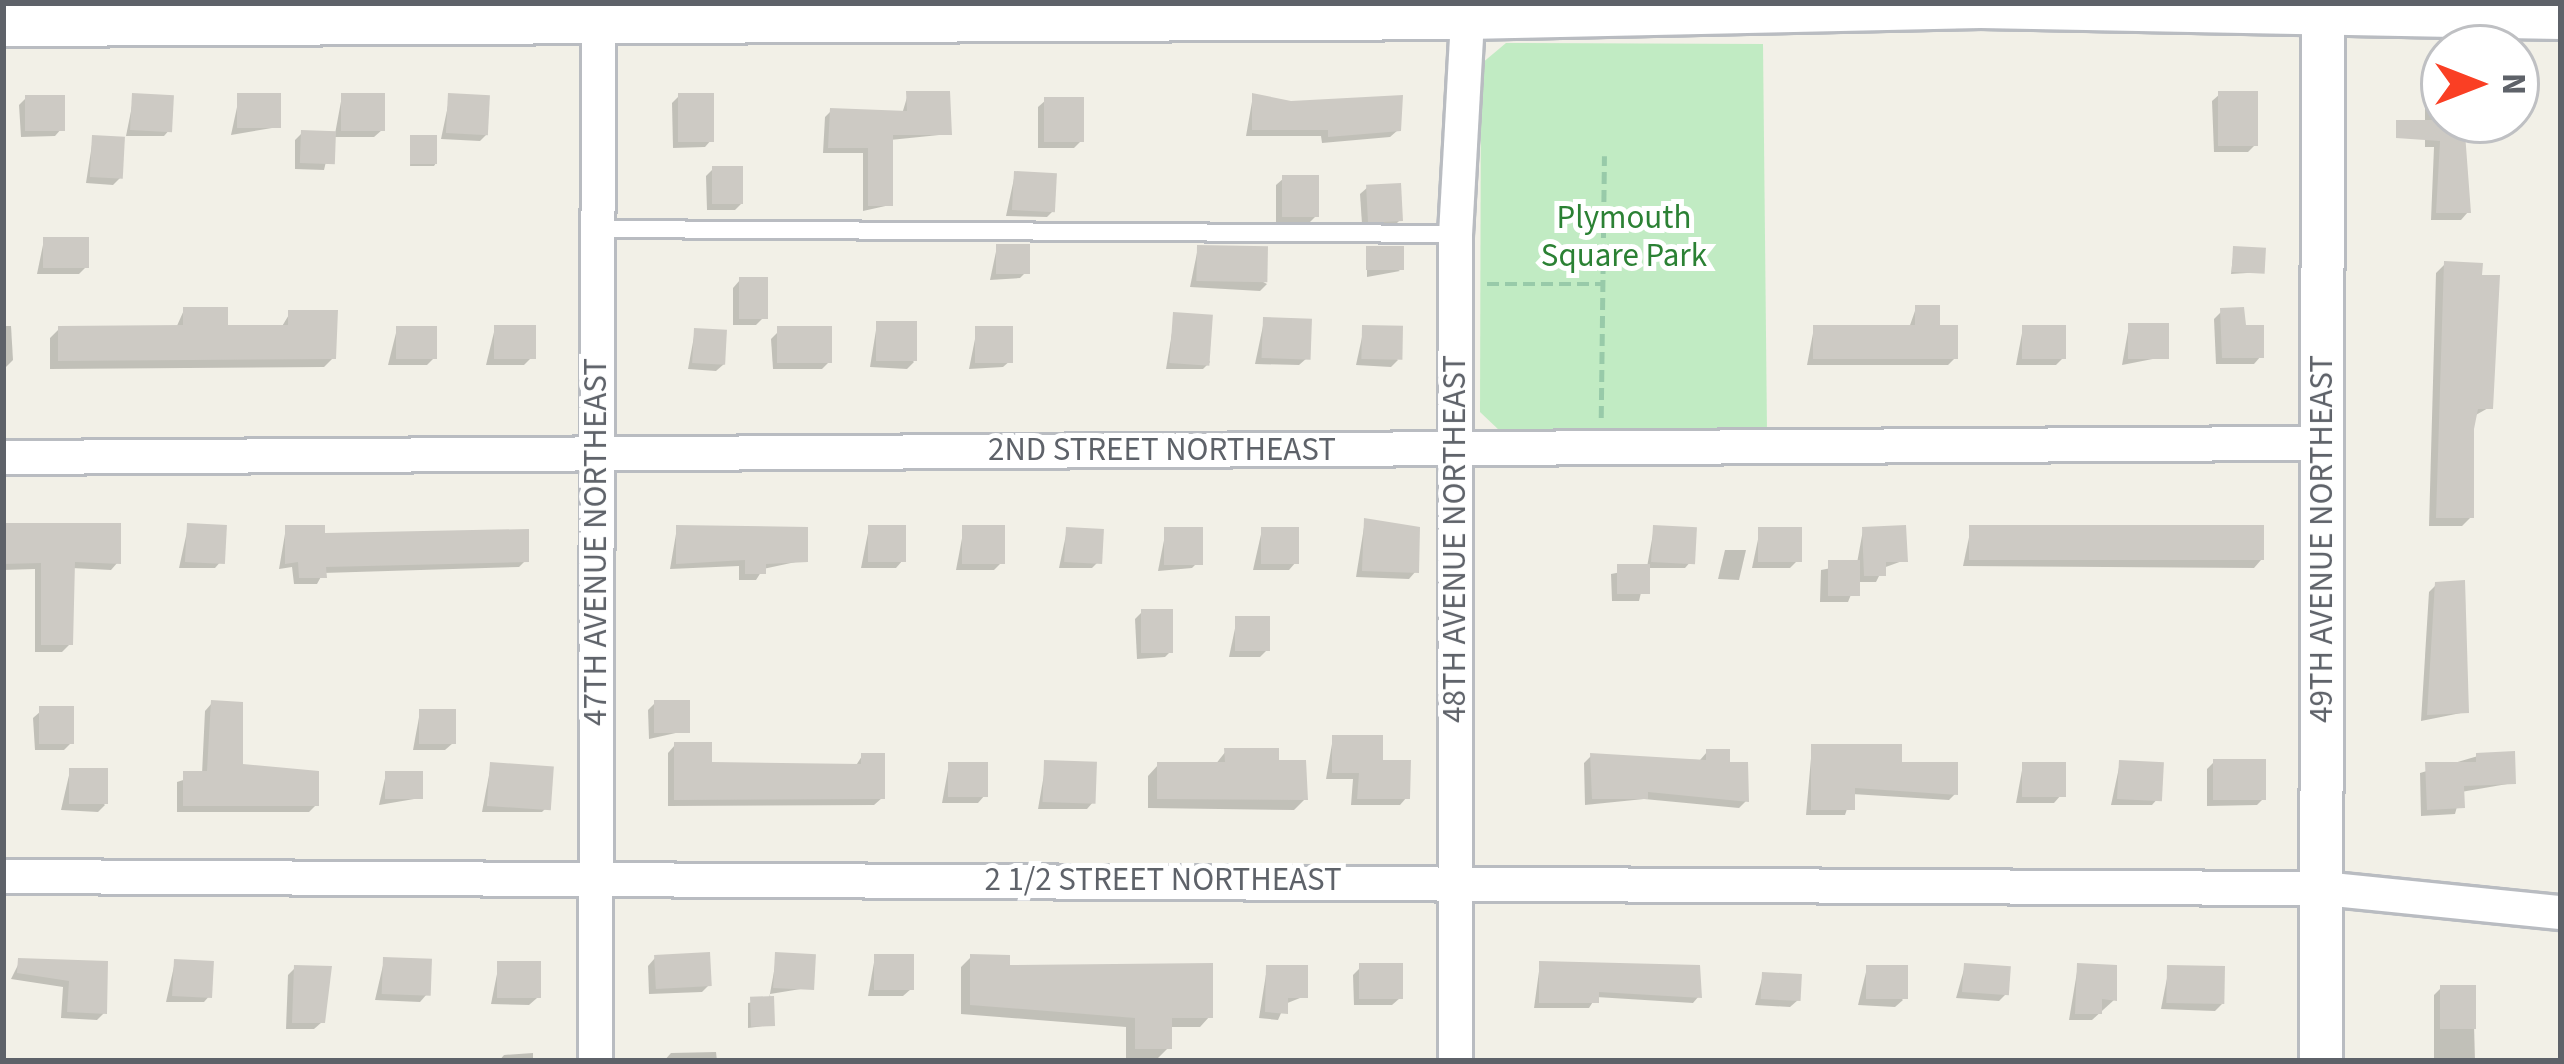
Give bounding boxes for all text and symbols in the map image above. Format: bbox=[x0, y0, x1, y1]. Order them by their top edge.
north arrow bbox=[2420, 24, 2540, 144]
text: N bbox=[2490, 73, 2537, 95]
park label: Plymouth Square Park bbox=[1541, 198, 1707, 276]
street label: 48TH AVENUE NORTHEAST bbox=[1435, 355, 1475, 723]
street label: 49TH AVENUE NORTHEAST bbox=[2302, 355, 2342, 723]
street label: 47TH AVENUE NORTHEAST bbox=[576, 358, 616, 726]
street label: 2ND STREET NORTHEAST bbox=[988, 430, 1336, 470]
street label: 2 1/2 STREET NORTHEAST bbox=[984, 860, 1342, 900]

